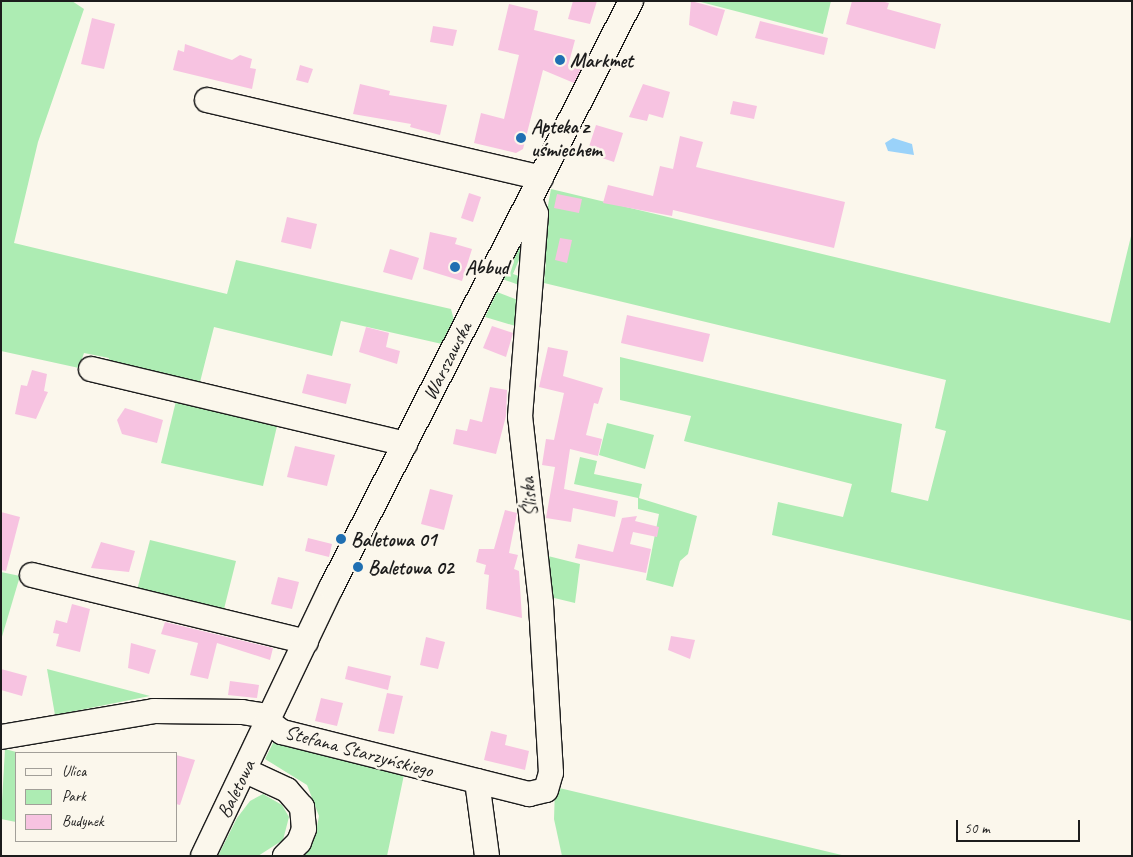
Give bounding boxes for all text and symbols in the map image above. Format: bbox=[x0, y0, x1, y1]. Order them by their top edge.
place label: Markmet bbox=[570, 48, 633, 72]
marker: Markmet bbox=[554, 54, 566, 66]
place label: Apteka z uśmiechem bbox=[531, 114, 602, 161]
marker: Apteka z uśmiechem bbox=[515, 132, 527, 144]
place label: Abbud bbox=[465, 255, 508, 279]
marker: Abbud bbox=[449, 261, 461, 273]
street label: Warszawska bbox=[417, 318, 477, 404]
street label: Śliska bbox=[515, 476, 543, 518]
place label: Baletowa 01 bbox=[351, 527, 437, 551]
marker: Baletowa 01 bbox=[335, 533, 347, 545]
place label: Baletowa 02 bbox=[368, 555, 454, 579]
marker: Baletowa 02 bbox=[352, 561, 364, 573]
street label: Stefana Starzyńskiego bbox=[282, 720, 436, 782]
legend bbox=[15, 752, 178, 842]
street label: Baletowa bbox=[212, 756, 260, 822]
text: Ulica bbox=[62, 762, 86, 781]
text: Park bbox=[62, 787, 86, 806]
scale bar bbox=[958, 810, 1082, 842]
text: Budynek bbox=[62, 812, 103, 831]
text: 50 m bbox=[964, 819, 990, 838]

